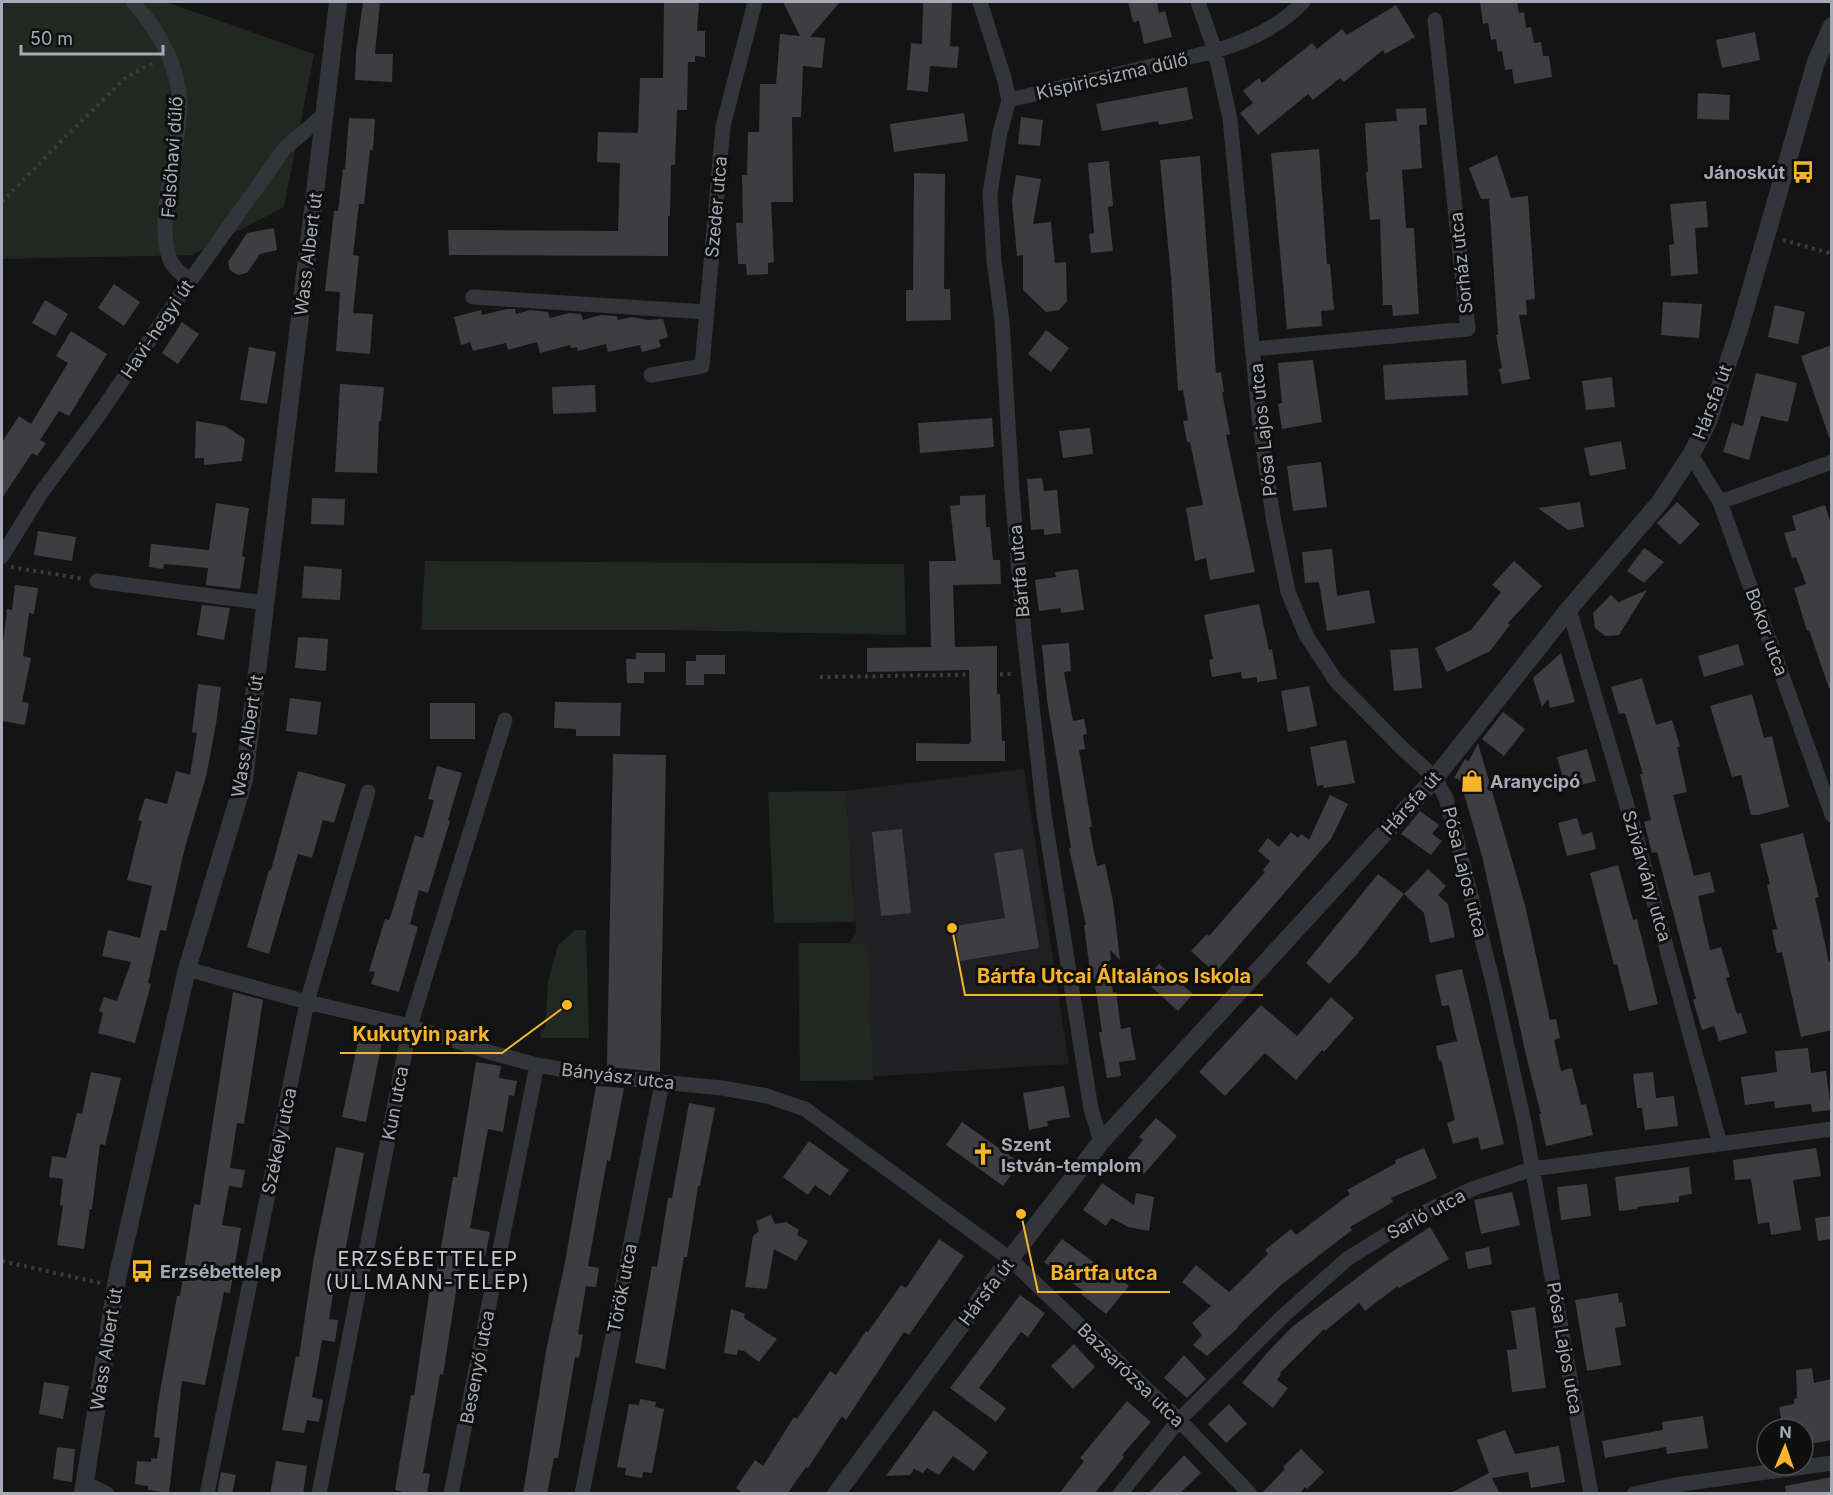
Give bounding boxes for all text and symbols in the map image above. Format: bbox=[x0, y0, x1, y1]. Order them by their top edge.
scale bar bbox=[21, 18, 164, 56]
text: 50 m bbox=[30, 28, 73, 49]
street label: Kispiricsizma dűlő bbox=[1034, 48, 1190, 104]
street label: Felsőhavi dűlő bbox=[157, 95, 187, 219]
street label: Szeder utca bbox=[701, 155, 731, 259]
bus stop icon: Jánoskút bbox=[1790, 159, 1816, 185]
place label: Jánoskút bbox=[1703, 162, 1785, 183]
street label: Wass Albert út bbox=[290, 191, 326, 317]
street label: Sorház utca bbox=[1445, 211, 1477, 315]
street label: Havi-hegyi út bbox=[116, 276, 198, 382]
street label: Pósa Lajos utca bbox=[1246, 362, 1280, 498]
street label: Hársfa út bbox=[1688, 362, 1736, 442]
street label: Bártfa utca bbox=[1004, 524, 1034, 618]
street label: Bokor utca bbox=[1741, 585, 1793, 679]
street label: Wass Albert út bbox=[227, 673, 267, 799]
street label: Hársfa út bbox=[1377, 767, 1445, 839]
shop icon: Aranycipó bbox=[1459, 768, 1485, 794]
place label: Aranycipó bbox=[1490, 771, 1580, 792]
street label: Pósa Lajos utca bbox=[1439, 805, 1491, 939]
street label: Szivárvány utca bbox=[1618, 808, 1676, 944]
callout: Bártfa Utcai Általános Iskola bbox=[965, 957, 1263, 995]
text: Bártfa Utcai Általános Iskola bbox=[977, 963, 1251, 988]
callout: Kukutyin park bbox=[340, 1015, 502, 1053]
text: Kukutyin park bbox=[352, 1022, 490, 1046]
street label: Bányász utca bbox=[560, 1059, 676, 1093]
street label: Kun utca bbox=[378, 1064, 412, 1142]
street label: Székely utca bbox=[257, 1086, 301, 1196]
place label: Szent István-templom bbox=[1001, 1134, 1141, 1176]
church icon: Szent István-templom bbox=[970, 1141, 996, 1167]
street label: Sarló utca bbox=[1383, 1185, 1469, 1243]
street label: Török utca bbox=[603, 1242, 641, 1334]
district label: ERZSÉBETTELEP (ULLMANN-TELEP) bbox=[325, 1246, 531, 1294]
callout: Bártfa utca bbox=[1038, 1254, 1170, 1292]
street label: Hársfa út bbox=[954, 1255, 1018, 1329]
bus stop icon: Erzsébettelep bbox=[129, 1258, 155, 1284]
place label: Erzsébettelep bbox=[160, 1261, 282, 1282]
text: Bártfa utca bbox=[1050, 1261, 1158, 1285]
street label: Pósa Lajos utca bbox=[1543, 1280, 1587, 1416]
street label: Wass Albert út bbox=[86, 1286, 126, 1412]
street label: Besenyő utca bbox=[456, 1308, 498, 1426]
street label: Bazsarózsa utca bbox=[1073, 1319, 1189, 1431]
north arrow bbox=[1755, 1417, 1815, 1477]
text: N bbox=[1779, 1422, 1792, 1442]

